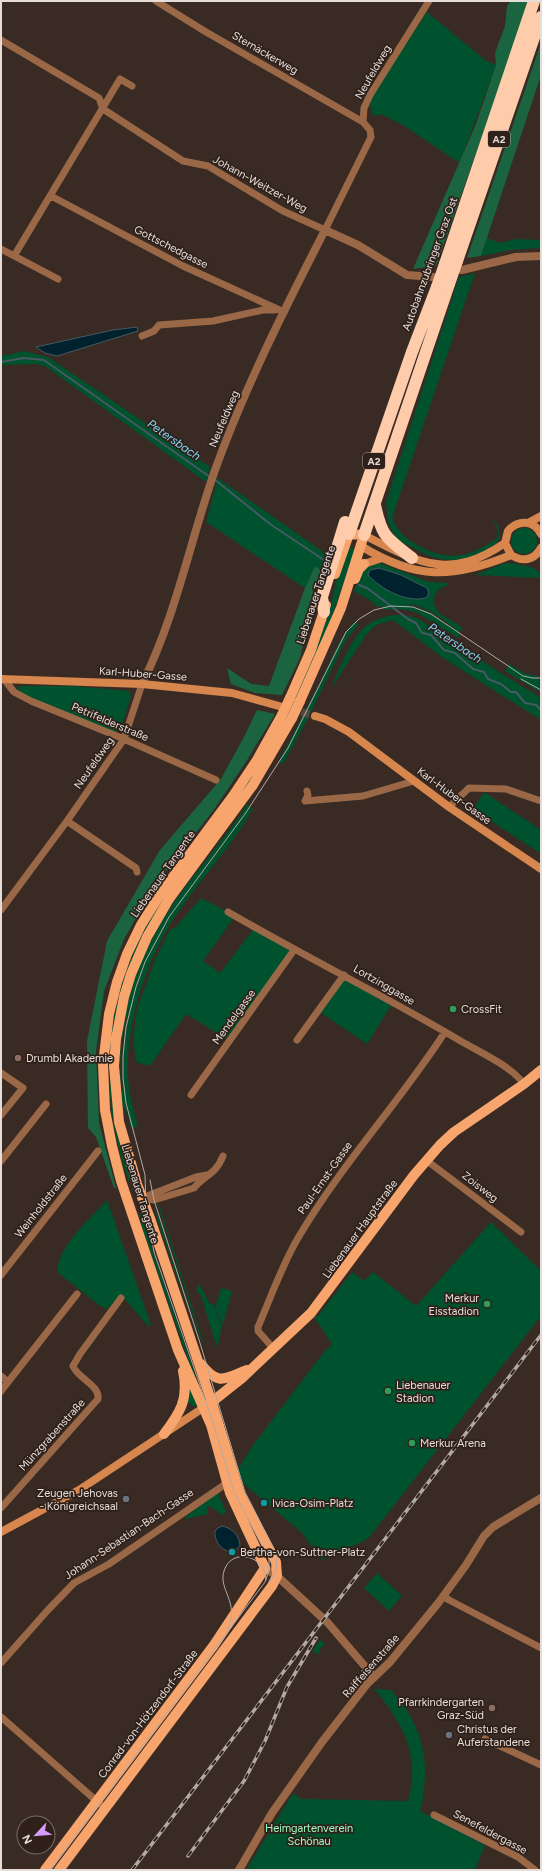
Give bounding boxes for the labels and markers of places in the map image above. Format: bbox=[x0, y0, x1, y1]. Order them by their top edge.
place label: CrossFit bbox=[461, 1003, 502, 1016]
marker: CrossFit bbox=[448, 1004, 458, 1014]
place label: Drumbl Akademie bbox=[26, 1052, 113, 1065]
marker: Drumbl Akademie bbox=[13, 1053, 23, 1063]
place label: Merkur Eisstadion bbox=[428, 1292, 479, 1318]
marker: Merkur Eisstadion bbox=[482, 1299, 492, 1309]
place label: Liebenauer Stadion bbox=[396, 1379, 451, 1405]
marker: Liebenauer Stadion bbox=[383, 1386, 393, 1396]
place label: Merkur Arena bbox=[420, 1437, 486, 1450]
marker: Merkur Arena bbox=[407, 1438, 417, 1448]
place label: Zeugen Jehovas - Königreichsaal bbox=[37, 1487, 118, 1513]
marker: Zeugen Jehovas - Königreichsaal bbox=[121, 1494, 131, 1504]
place label: Ivica-Osim-Platz bbox=[272, 1497, 354, 1510]
marker: Ivica-Osim-Platz bbox=[259, 1498, 269, 1508]
place label: Bertha-von-Suttner-Platz bbox=[240, 1546, 365, 1559]
marker: Bertha-von-Suttner-Platz bbox=[227, 1547, 237, 1557]
place label: Pfarrkindergarten Graz-Süd bbox=[398, 1696, 484, 1722]
marker: Pfarrkindergarten Graz-Süd bbox=[487, 1703, 497, 1713]
place label: Christus der Auferstandene bbox=[457, 1723, 530, 1749]
marker: Christus der Auferstandene bbox=[444, 1730, 454, 1740]

